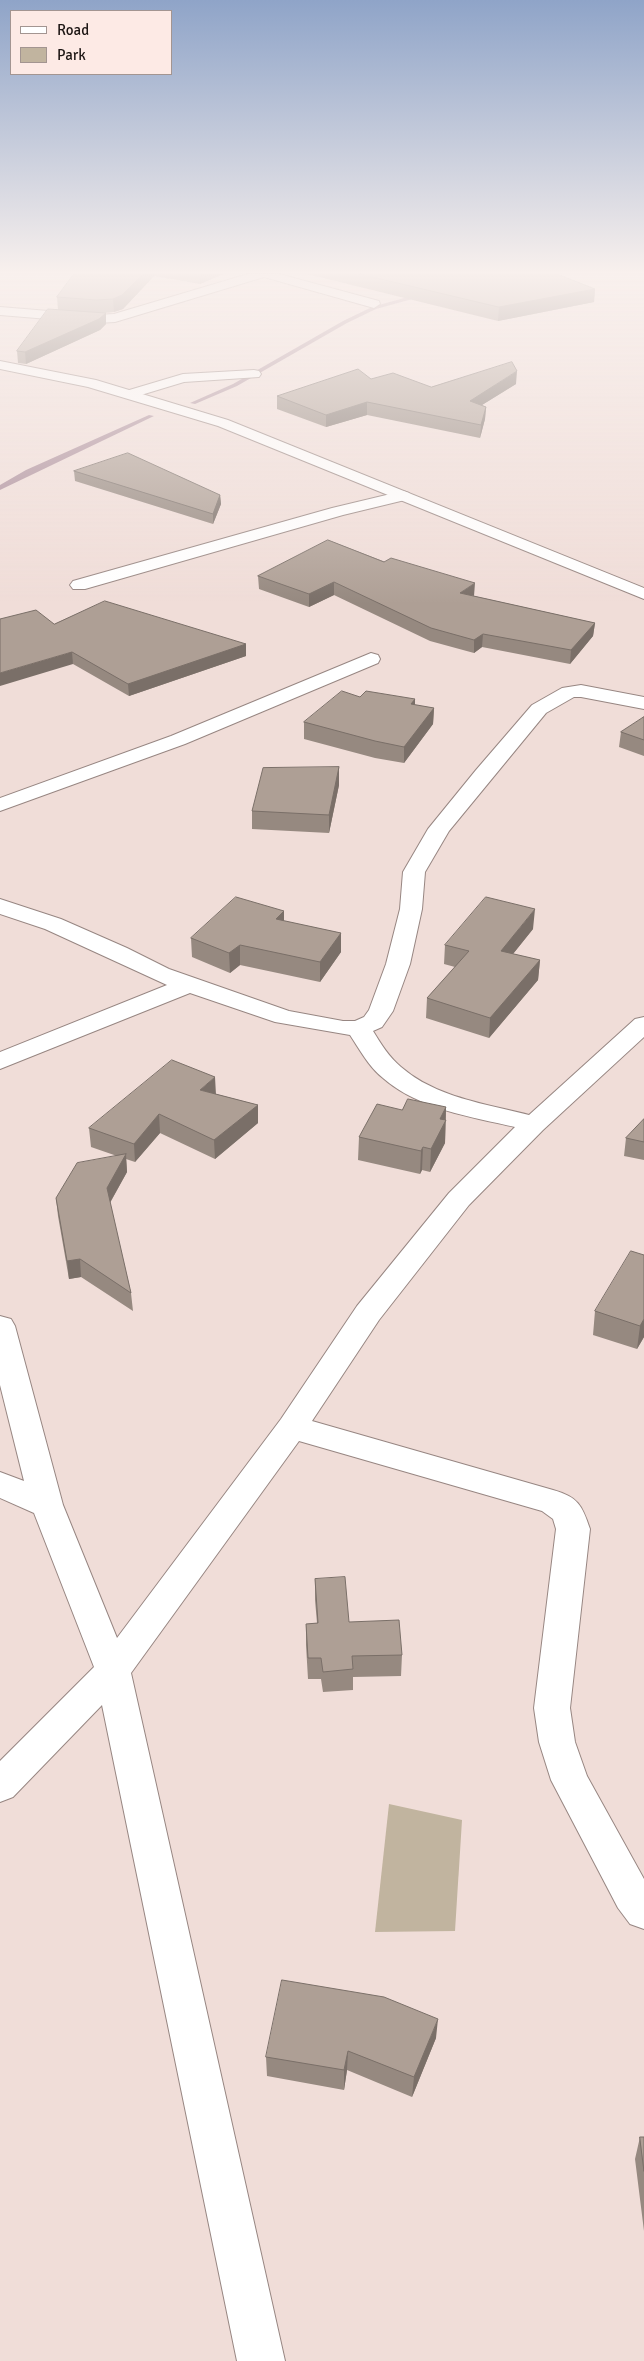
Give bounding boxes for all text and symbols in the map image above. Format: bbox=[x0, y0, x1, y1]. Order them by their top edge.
legend bbox=[10, 10, 172, 75]
text: Road bbox=[57, 21, 89, 39]
text: Park bbox=[57, 46, 86, 64]

